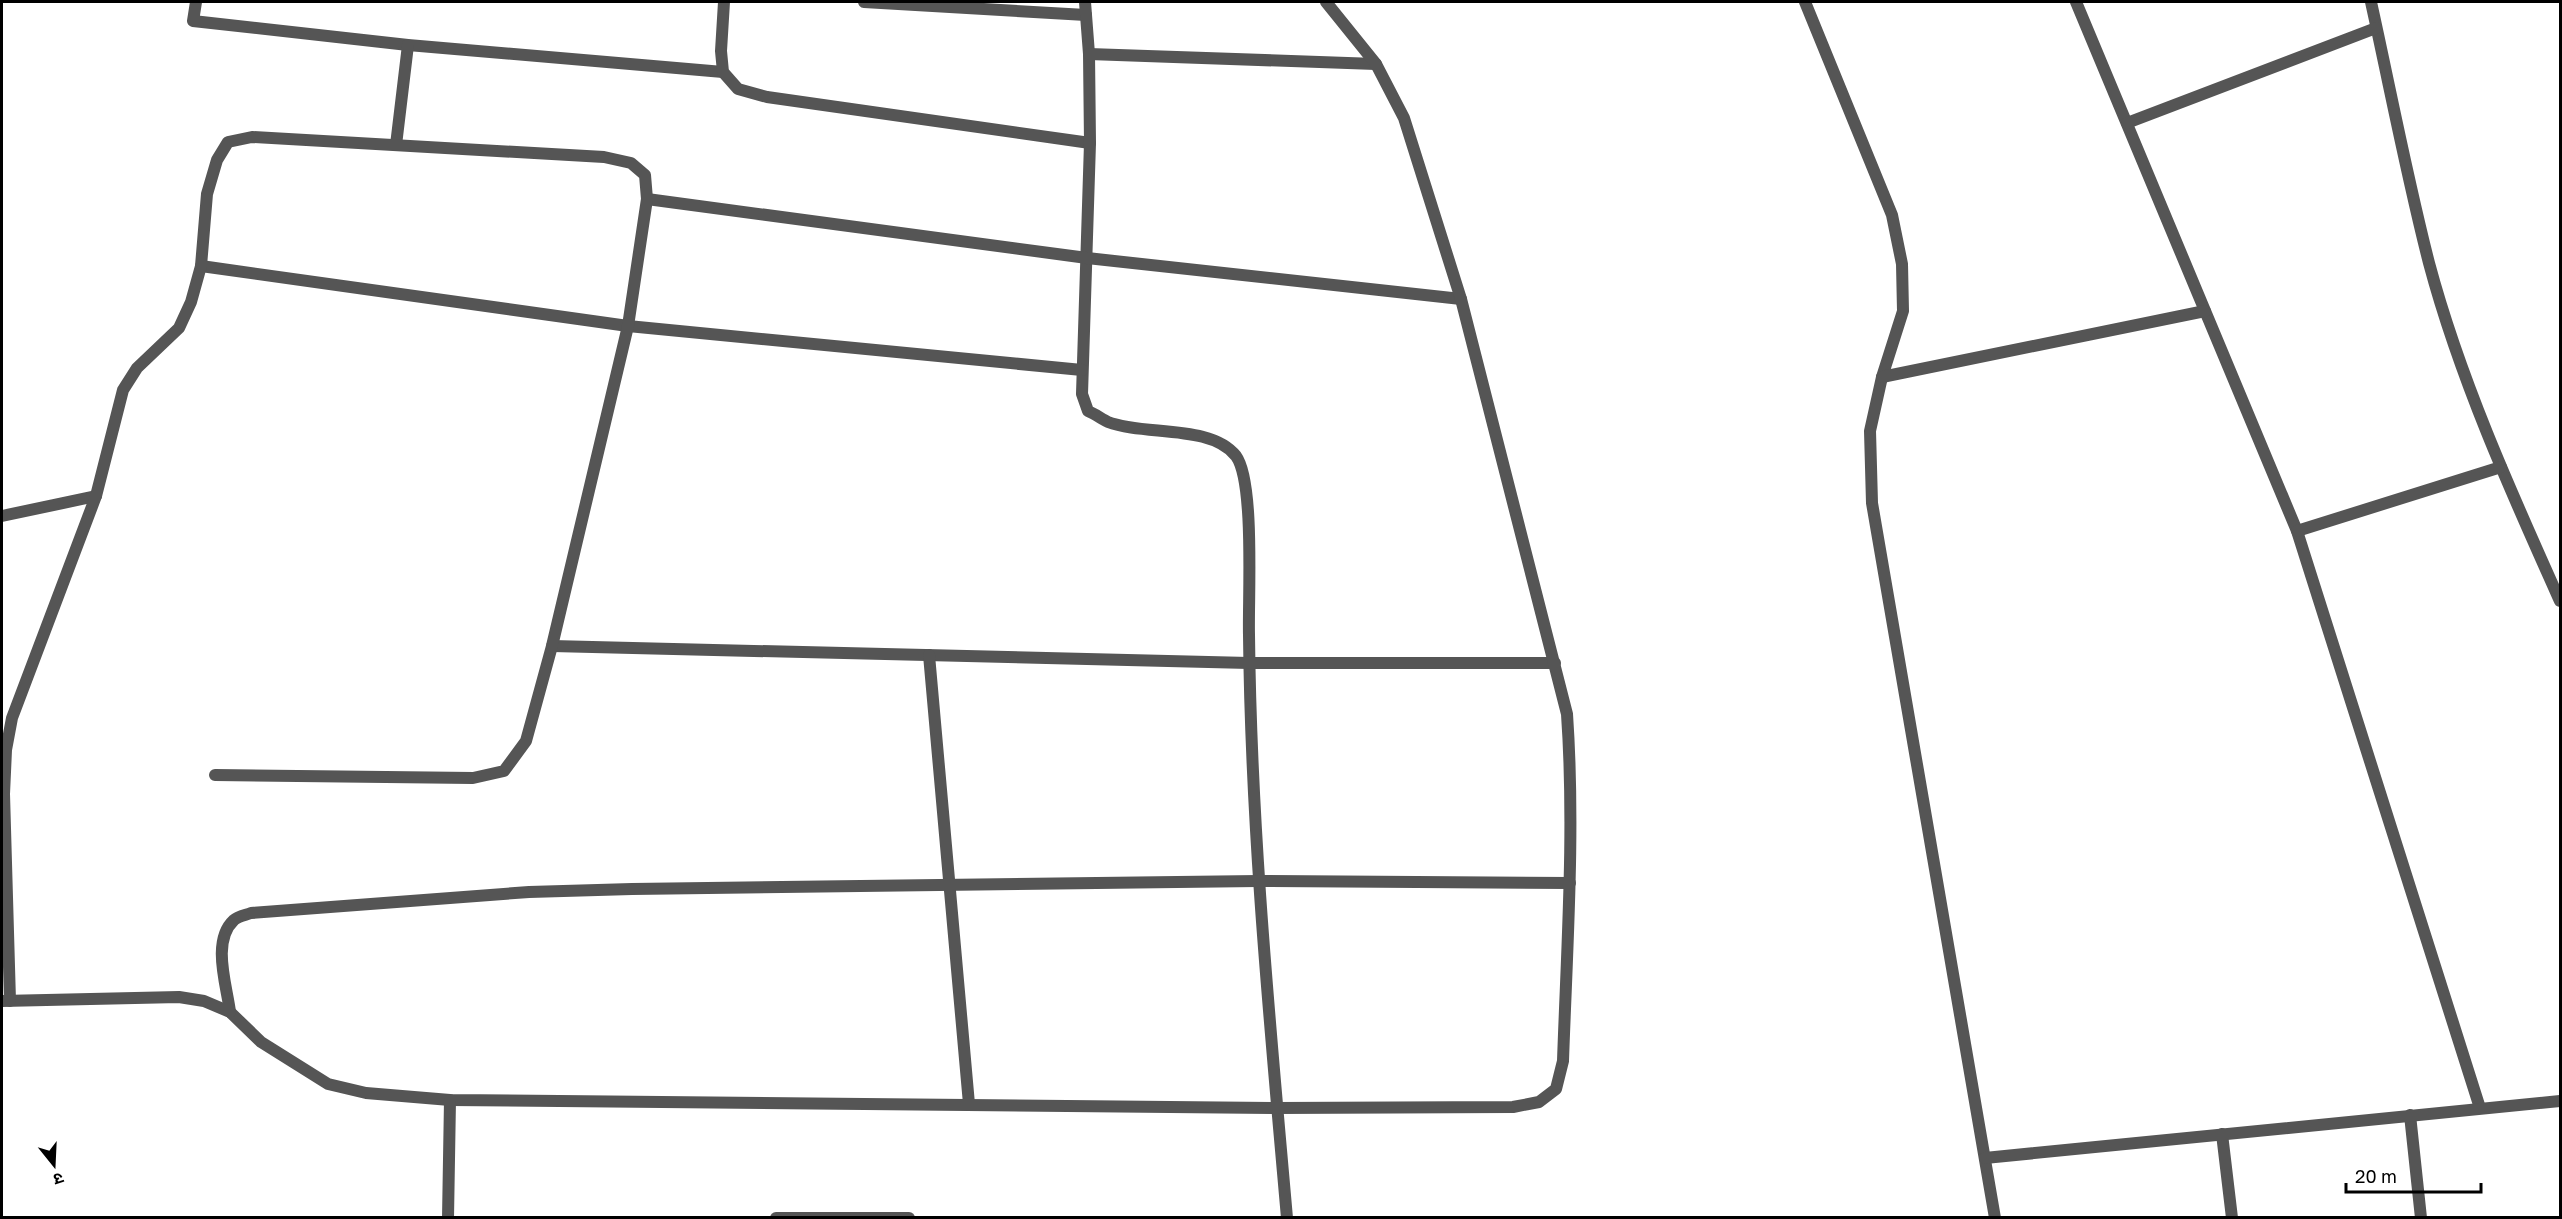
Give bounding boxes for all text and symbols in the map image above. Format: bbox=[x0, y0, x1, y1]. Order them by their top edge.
north arrow bbox=[24, 1135, 84, 1195]
scale bar bbox=[2346, 1156, 2481, 1194]
text: 20 m bbox=[2355, 1165, 2397, 1187]
text: उ bbox=[50, 1168, 66, 1190]

